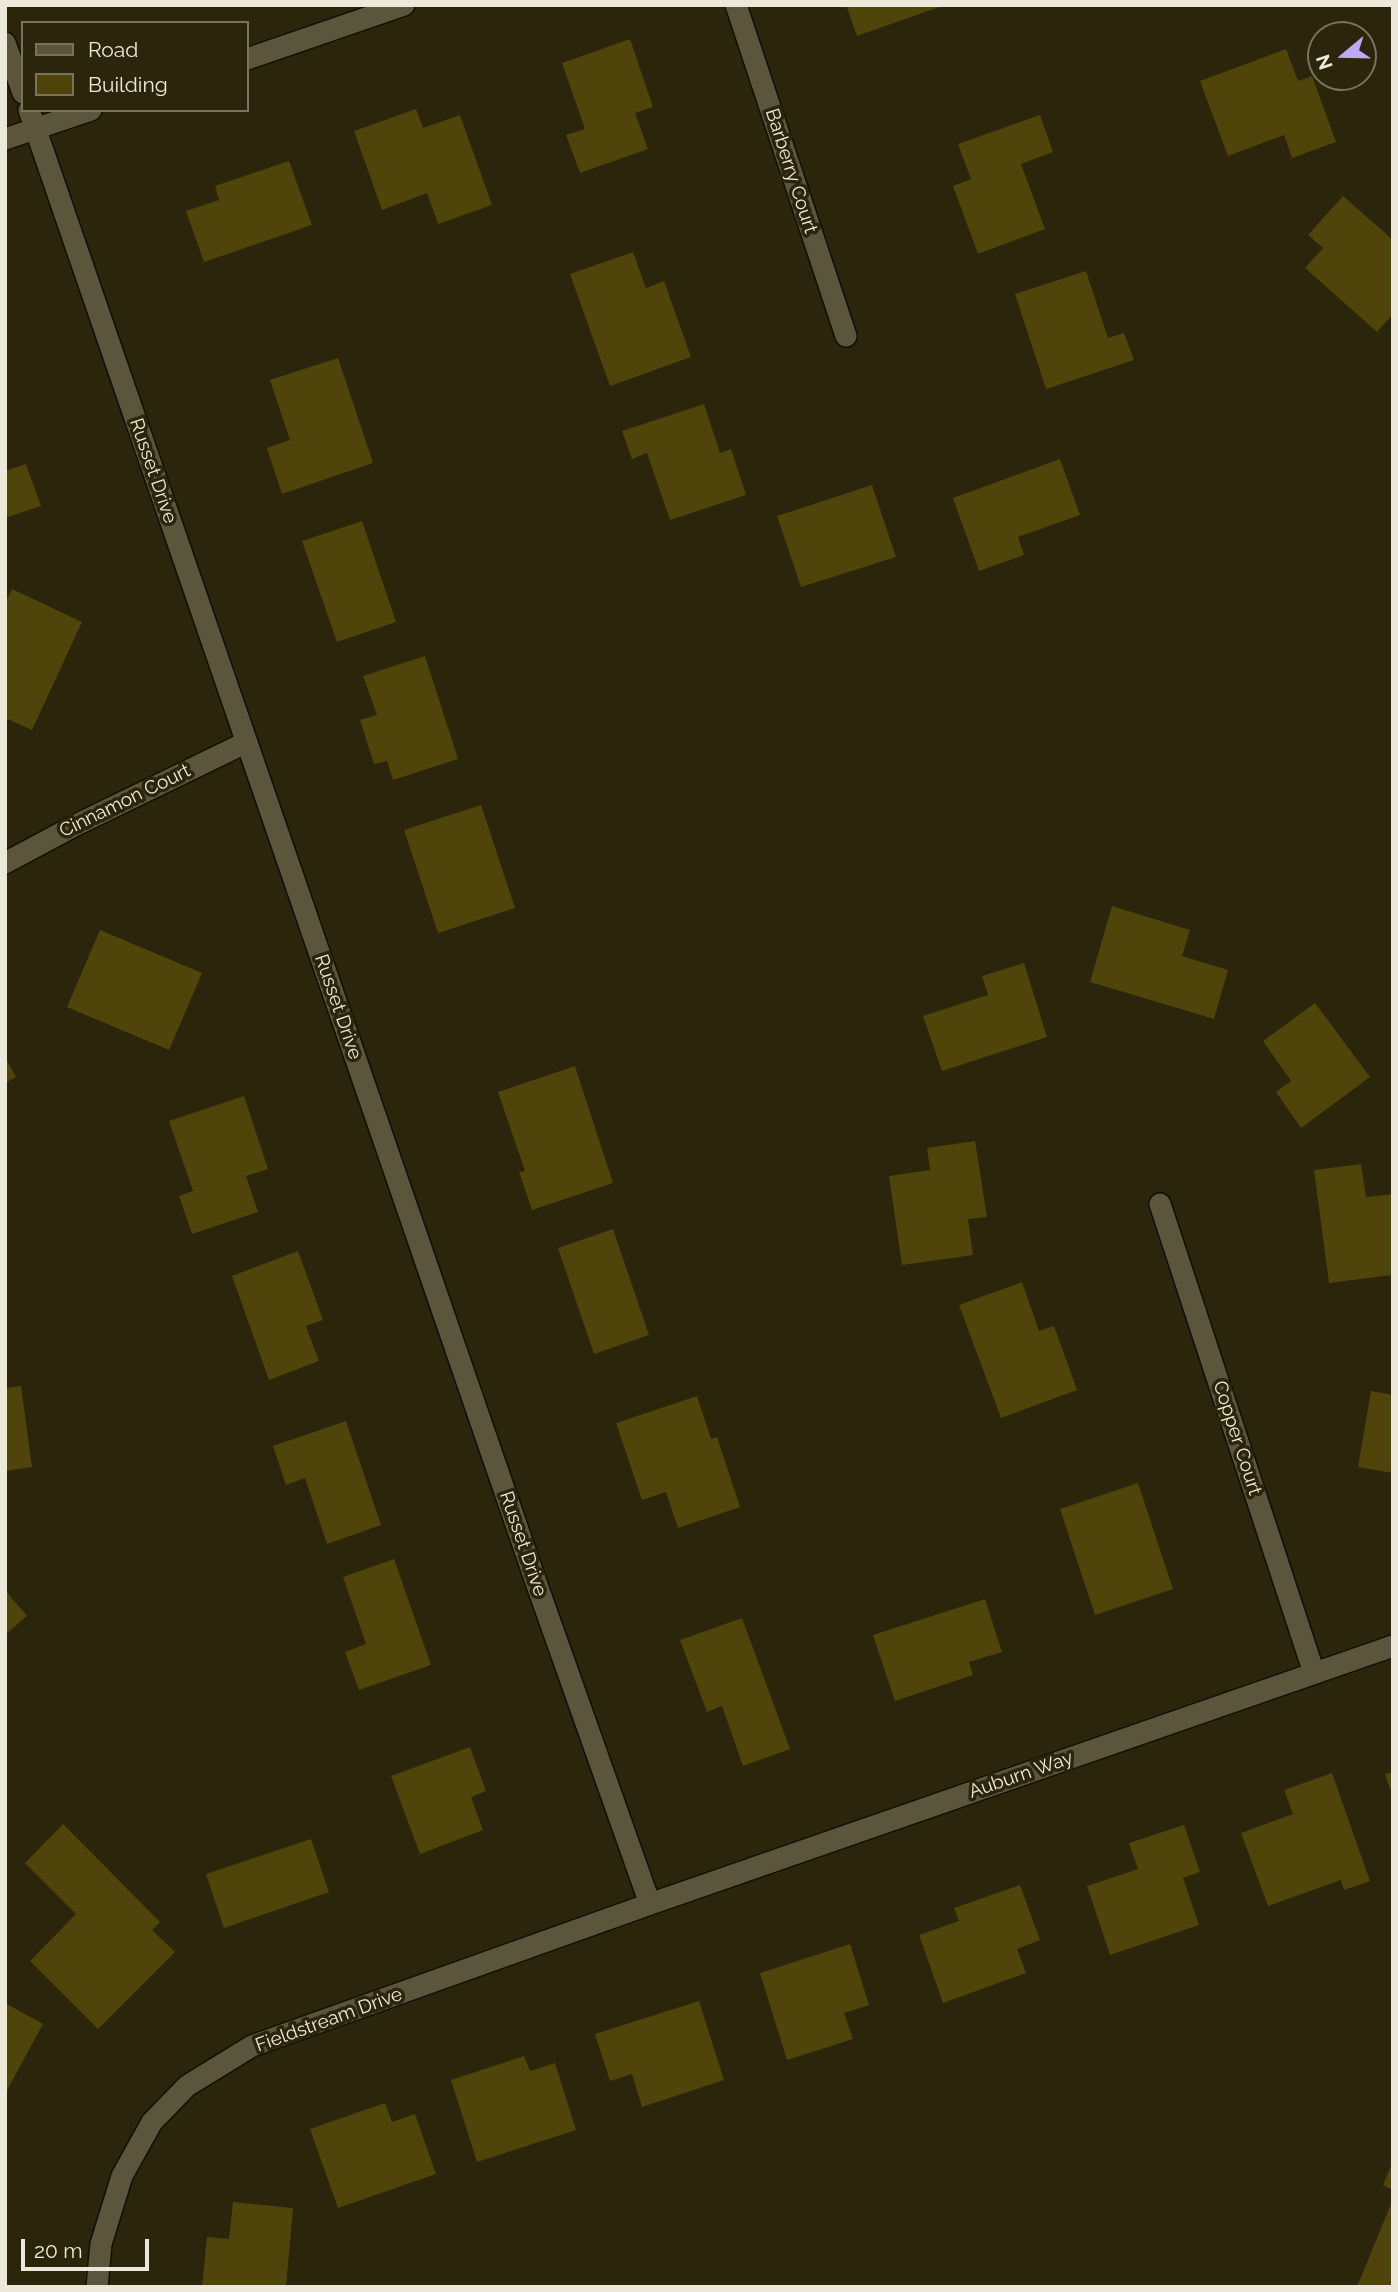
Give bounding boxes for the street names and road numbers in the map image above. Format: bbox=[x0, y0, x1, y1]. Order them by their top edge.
street label: Barberry Court bbox=[760, 106, 822, 236]
street label: Russet Drive bbox=[124, 416, 182, 526]
street label: Cinnamon Court bbox=[56, 759, 194, 843]
street label: Russet Drive bbox=[309, 952, 367, 1062]
street label: Copper Court bbox=[1208, 1378, 1266, 1498]
street label: Russet Drive bbox=[494, 1489, 552, 1599]
street label: Auburn Way bbox=[966, 1747, 1076, 1803]
street label: Fieldstream Drive bbox=[252, 1983, 406, 2057]

